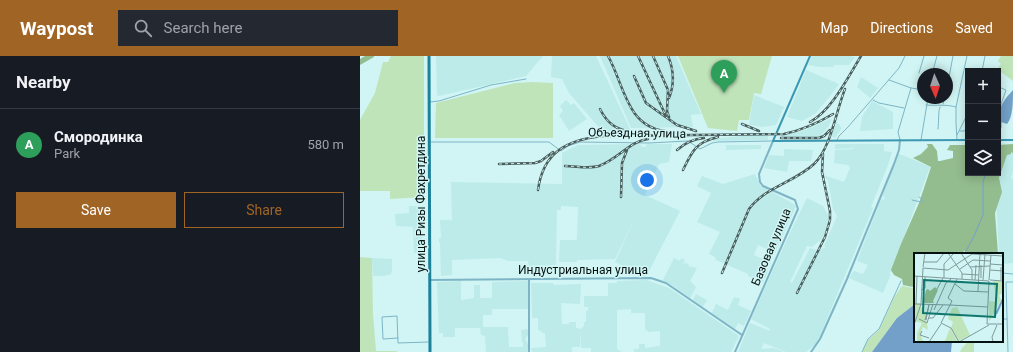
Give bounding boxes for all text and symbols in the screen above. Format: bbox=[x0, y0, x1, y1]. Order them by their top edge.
search box bbox=[118, 10, 398, 46]
text: Waypost bbox=[20, 17, 94, 40]
icon: search bbox=[132, 17, 154, 39]
text: Search here bbox=[164, 19, 242, 37]
text: Map bbox=[821, 20, 848, 36]
text: Directions bbox=[870, 20, 933, 36]
text: Saved bbox=[955, 20, 993, 36]
pin: A bbox=[711, 60, 737, 93]
north arrow bbox=[917, 68, 953, 104]
map controls bbox=[965, 68, 1001, 176]
button: + bbox=[965, 68, 1001, 104]
text: Nearby bbox=[16, 72, 71, 92]
button: − bbox=[965, 104, 1001, 140]
street label: Объездная улица bbox=[588, 125, 686, 141]
text: Смородинка bbox=[54, 128, 143, 146]
street label: улица Ризы Фахретдина bbox=[414, 136, 428, 272]
text: A bbox=[25, 137, 33, 152]
text: 580 m bbox=[307, 137, 344, 152]
button: layers bbox=[965, 140, 1001, 176]
text: Park bbox=[54, 146, 80, 161]
your location bbox=[637, 170, 657, 190]
button: Save bbox=[16, 192, 176, 228]
button: Share bbox=[184, 192, 344, 228]
street label: Базовая улица bbox=[748, 206, 794, 288]
inset map bbox=[914, 253, 1003, 342]
street label: Индустриальная улица bbox=[518, 263, 648, 277]

